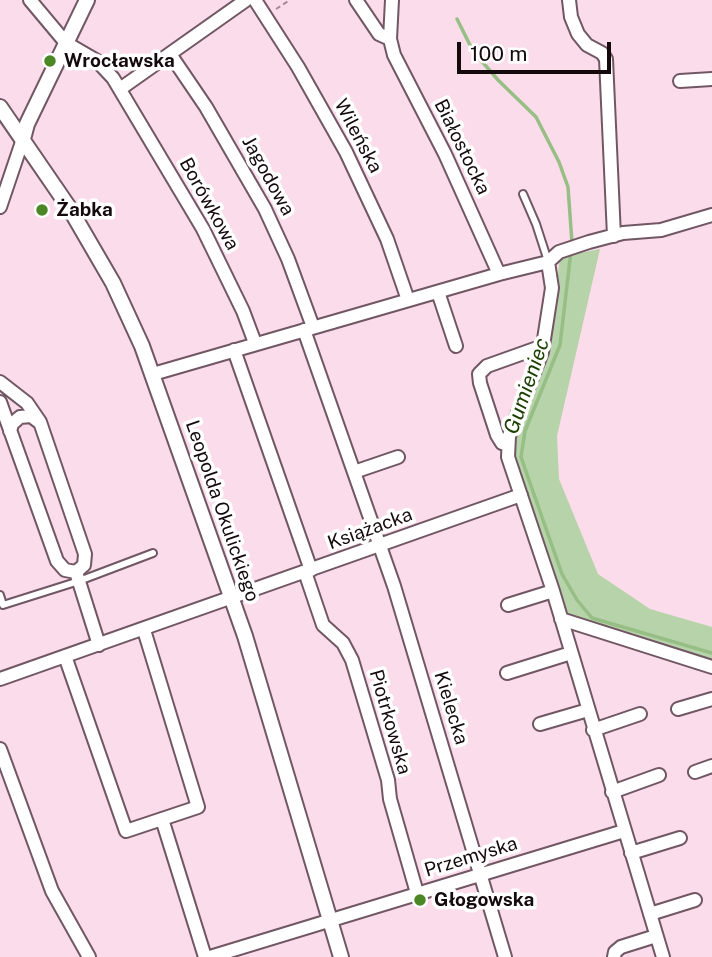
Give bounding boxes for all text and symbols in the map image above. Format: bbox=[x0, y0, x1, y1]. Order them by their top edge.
scale bar bbox=[460, 28, 614, 72]
text: 100 m bbox=[470, 41, 527, 66]
place label: Wrocławska bbox=[64, 50, 175, 72]
marker: Wrocławska bbox=[42, 53, 58, 69]
street label: Wileńska bbox=[329, 95, 387, 177]
street label: Białostocka bbox=[429, 96, 495, 198]
street label: Jagodowa bbox=[237, 132, 299, 220]
street label: Borówkowa bbox=[174, 154, 244, 254]
place label: Żabka bbox=[56, 199, 113, 221]
marker: Żabka bbox=[34, 202, 50, 218]
water label: Gumieniec bbox=[499, 335, 555, 437]
street label: Leopolda Okulickiego bbox=[180, 417, 264, 605]
street label: Książacka bbox=[325, 503, 415, 555]
street label: Piotrkowska bbox=[364, 667, 416, 777]
street label: Kielecka bbox=[429, 669, 473, 747]
street label: Przemyska bbox=[422, 832, 520, 882]
place label: Głogowska bbox=[434, 889, 534, 911]
marker: Głogowska bbox=[412, 892, 428, 908]

